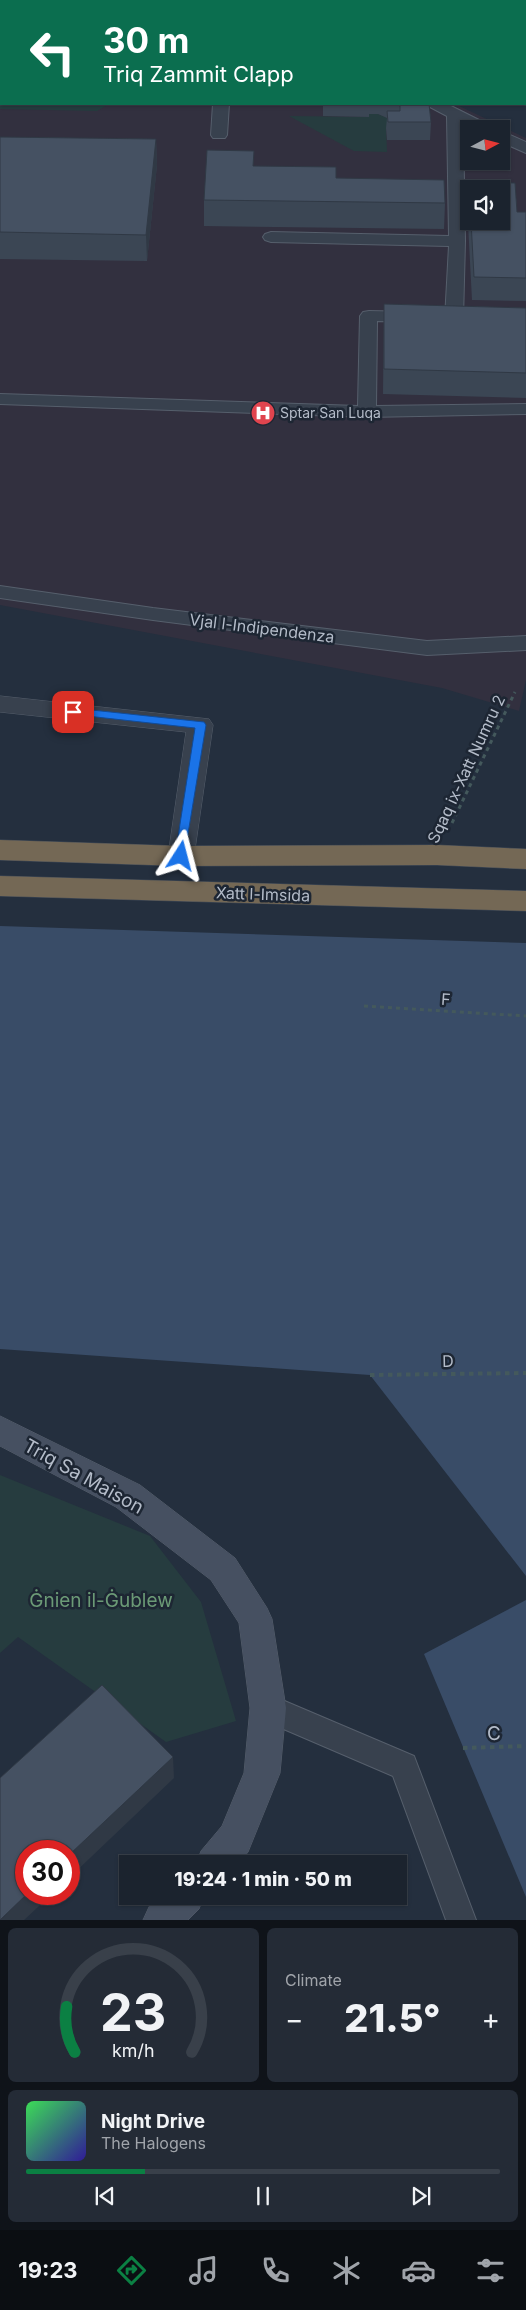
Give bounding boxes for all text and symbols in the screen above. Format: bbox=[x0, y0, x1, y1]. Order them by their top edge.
text: 30 m bbox=[103, 19, 189, 61]
icon: left bbox=[20, 20, 85, 85]
text: Triq Zammit Clapp bbox=[103, 61, 294, 87]
north arrow bbox=[460, 120, 510, 170]
map controls bbox=[460, 120, 510, 230]
button: sound bbox=[460, 180, 510, 230]
hospital icon: Sptar San Luqa bbox=[250, 400, 276, 426]
place label: Sptar San Luqa bbox=[280, 404, 381, 421]
street label: Vjal l-Indipendenza bbox=[188, 609, 336, 647]
pin bbox=[52, 691, 94, 733]
street label: Sqaq ix-Xatt Numru 2 bbox=[423, 692, 509, 846]
icon: arrive bbox=[59, 698, 87, 726]
position arrow bbox=[154, 829, 206, 881]
street label: Xatt l-Imsida bbox=[216, 882, 310, 906]
street label: F bbox=[441, 989, 451, 1009]
street label: D bbox=[442, 1351, 454, 1371]
street label: Triq Sa Maison bbox=[20, 1434, 148, 1519]
park label: Ġnien il-Ġublew bbox=[29, 1589, 173, 1612]
street label: C bbox=[487, 1722, 501, 1745]
speed limit sign: 30 bbox=[15, 1840, 80, 1905]
text: 19:24 · 1 min · 50 m bbox=[174, 1868, 352, 1891]
text: Climate bbox=[285, 1970, 342, 1990]
text: 23 bbox=[100, 1981, 167, 2044]
text: 21.5° bbox=[344, 1995, 441, 2041]
text: − bbox=[285, 2002, 304, 2036]
text: + bbox=[481, 2002, 500, 2036]
text: km/h bbox=[112, 2040, 155, 2061]
text: Night Drive bbox=[101, 2110, 205, 2133]
text: The Halogens bbox=[101, 2133, 206, 2153]
icon: previous bbox=[91, 2182, 119, 2210]
icon: pause bbox=[249, 2182, 277, 2210]
icon: next bbox=[407, 2182, 435, 2210]
icon: directions bbox=[114, 2253, 149, 2288]
icon: music bbox=[186, 2253, 221, 2288]
icon: phone bbox=[258, 2253, 293, 2288]
icon: climate bbox=[329, 2253, 364, 2288]
icon: car bbox=[401, 2253, 436, 2288]
icon: filters bbox=[473, 2253, 508, 2288]
text: 19:23 bbox=[18, 2257, 78, 2283]

